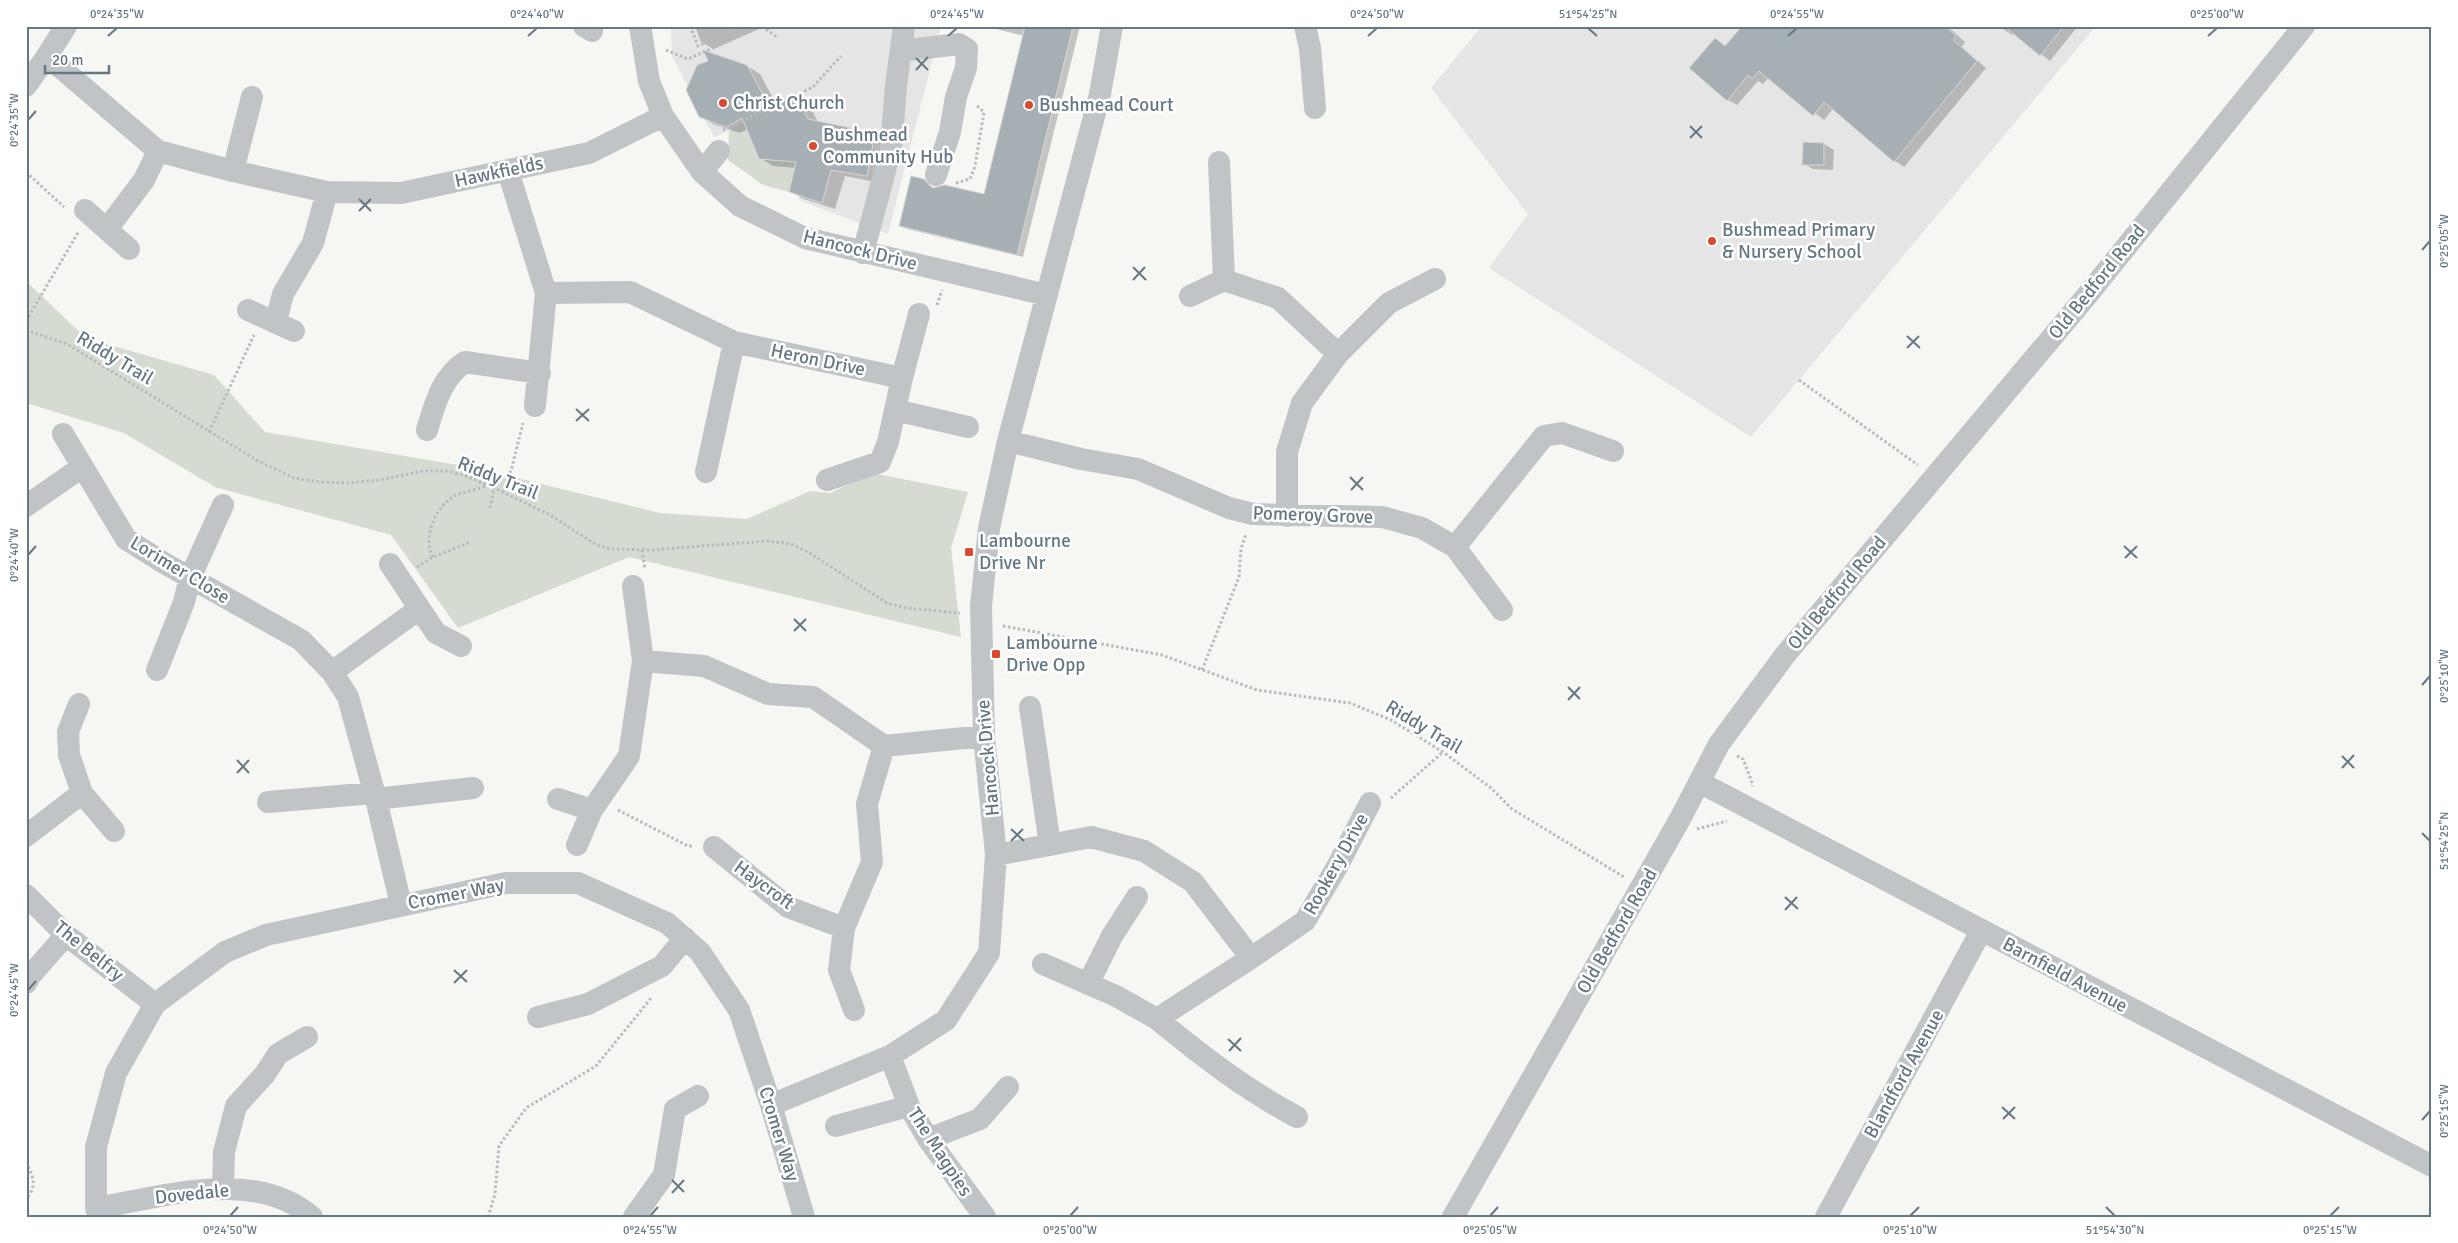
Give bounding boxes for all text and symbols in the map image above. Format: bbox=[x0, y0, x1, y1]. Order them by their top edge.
text: 0°24'35"W bbox=[90, 7, 144, 22]
text: 0°24'40"W bbox=[510, 7, 564, 22]
text: 0°24'45"W bbox=[930, 7, 984, 22]
text: 0°24'50"W bbox=[1350, 7, 1404, 22]
text: 51°54'25"N bbox=[1559, 7, 1617, 22]
text: 0°24'55"W bbox=[1770, 7, 1824, 22]
text: 0°25'00"W bbox=[2190, 7, 2244, 22]
scale bar bbox=[45, 42, 109, 74]
text: 20 m bbox=[52, 51, 83, 69]
place label: Christ Church bbox=[733, 91, 845, 115]
text: 0°24'35"W bbox=[7, 93, 22, 147]
place label: Bushmead Court bbox=[1039, 93, 1174, 117]
marker: Christ Church bbox=[717, 97, 729, 109]
marker: Bushmead Court bbox=[1023, 99, 1035, 111]
place label: Bushmead Community Hub bbox=[823, 123, 953, 169]
marker: Bushmead Community Hub bbox=[807, 140, 819, 152]
street label: Hawkfields bbox=[453, 151, 545, 193]
text: 0°25'05"W bbox=[2437, 214, 2452, 268]
place label: Bushmead Primary & Nursery School bbox=[1722, 218, 1875, 264]
street label: Old Bedford Road bbox=[2043, 220, 2151, 344]
street label: Hancock Drive bbox=[800, 224, 920, 276]
marker: Bushmead Primary & Nursery School bbox=[1706, 235, 1718, 247]
street label: Riddy Trail bbox=[72, 326, 158, 390]
street label: Heron Drive bbox=[769, 338, 867, 382]
street label: Riddy Trail bbox=[454, 451, 542, 505]
street label: Pomeroy Grove bbox=[1252, 501, 1374, 529]
text: 0°24'40"W bbox=[7, 528, 22, 582]
place label: Lambourne Drive Nr bbox=[979, 529, 1071, 575]
street label: Lorimer Close bbox=[126, 531, 234, 609]
street label: Old Bedford Road bbox=[1782, 531, 1892, 655]
marker: Lambourne Drive Nr bbox=[963, 546, 975, 558]
place label: Lambourne Drive Opp bbox=[1006, 631, 1098, 677]
marker: Lambourne Drive Opp bbox=[990, 648, 1002, 660]
text: 0°25'10"W bbox=[2437, 649, 2452, 703]
street label: Riddy Trail bbox=[1381, 695, 1467, 759]
street label: Hancock Drive bbox=[971, 699, 1005, 817]
street label: Rookery Drive bbox=[1298, 809, 1374, 919]
text: 51°54'25"N bbox=[2437, 812, 2452, 870]
street label: Haycroft bbox=[729, 855, 799, 915]
street label: Old Bedford Road bbox=[1571, 864, 1663, 998]
street label: Cromer Way bbox=[406, 873, 506, 915]
street label: The Belfry bbox=[49, 916, 129, 986]
street label: Barnfield Avenue bbox=[1998, 932, 2132, 1018]
text: 0°24'45"W bbox=[7, 963, 22, 1017]
street label: Blandford Avenue bbox=[1859, 1005, 1949, 1143]
street label: Cromer Way bbox=[753, 1084, 805, 1184]
text: 0°25'15"W bbox=[2437, 1084, 2452, 1138]
street label: The Magpies bbox=[902, 1103, 978, 1201]
street label: Dovedale bbox=[154, 1178, 230, 1210]
text: 0°24'50"W bbox=[203, 1223, 257, 1238]
text: 0°24'55"W bbox=[623, 1223, 677, 1238]
text: 0°25'00"W bbox=[1043, 1223, 1097, 1238]
text: 0°25'05"W bbox=[1463, 1223, 1517, 1238]
text: 0°25'10"W bbox=[1883, 1223, 1937, 1238]
text: 51°54'30"N bbox=[2086, 1223, 2144, 1238]
text: 0°25'15"W bbox=[2303, 1223, 2357, 1238]

